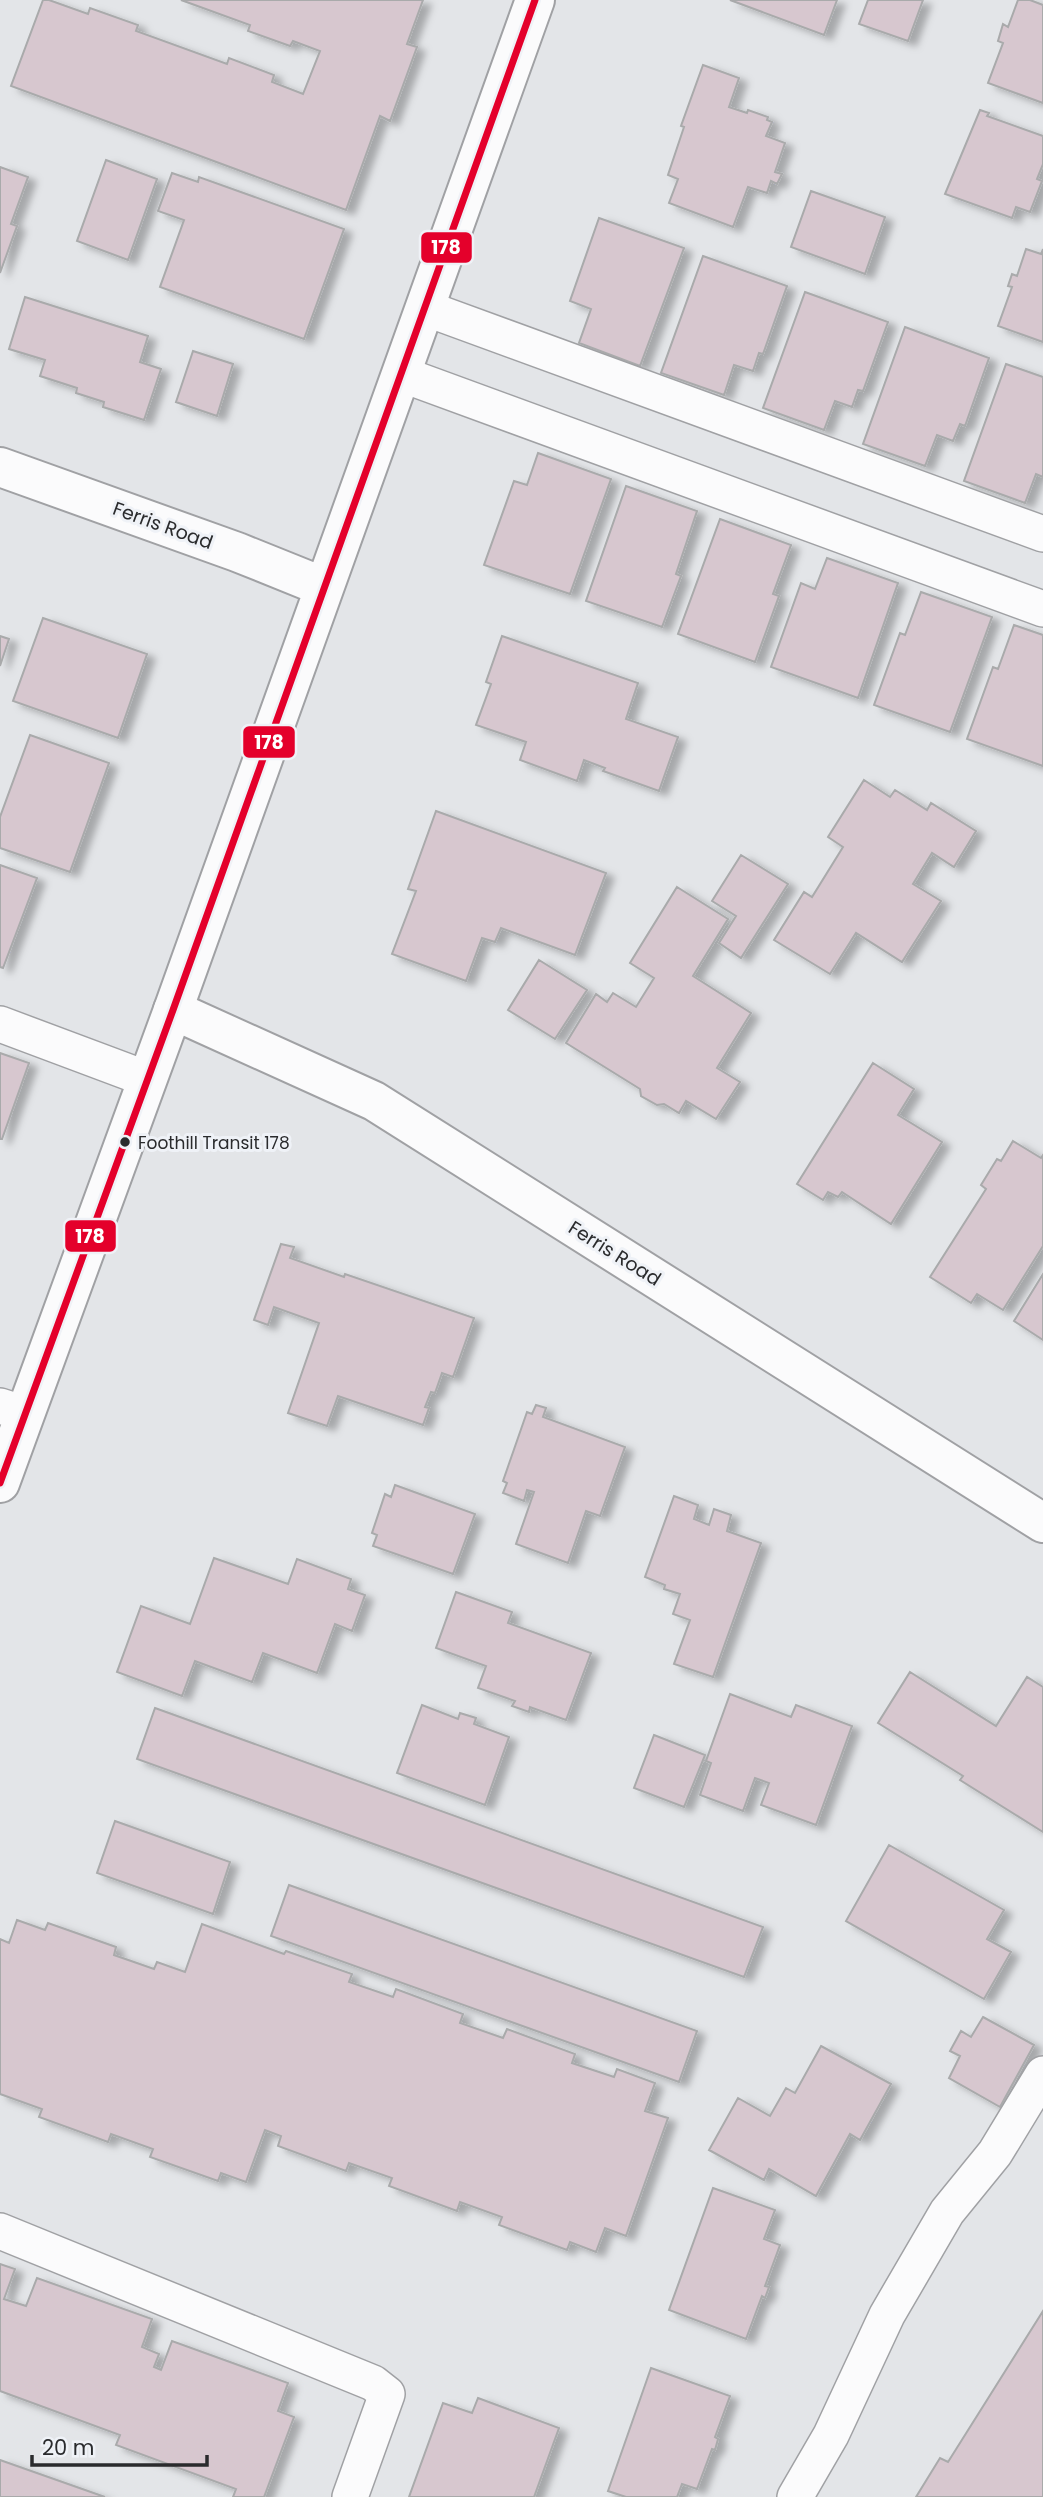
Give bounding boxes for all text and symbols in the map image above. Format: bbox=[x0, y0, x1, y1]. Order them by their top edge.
line badge: 178 bbox=[420, 231, 473, 264]
text: 178 bbox=[431, 234, 461, 261]
street label: Ferris Road bbox=[109, 495, 217, 556]
line badge: 178 bbox=[242, 725, 296, 759]
text: 178 bbox=[254, 729, 284, 756]
place label: Foothill Transit 178 bbox=[138, 1131, 290, 1155]
marker: Foothill Transit 178 bbox=[118, 1135, 132, 1149]
street label: Ferris Road bbox=[563, 1214, 666, 1293]
line badge: 178 bbox=[64, 1219, 117, 1253]
text: 178 bbox=[75, 1223, 105, 1250]
scale bar bbox=[32, 2424, 206, 2468]
text: 20 m bbox=[42, 2433, 95, 2462]

